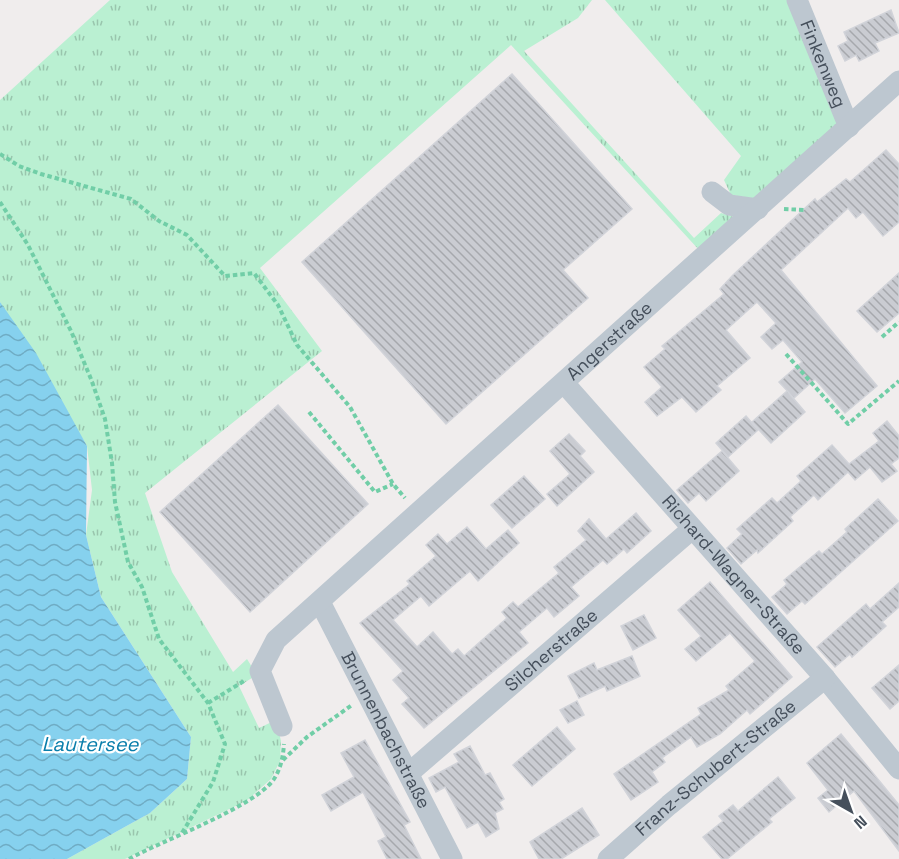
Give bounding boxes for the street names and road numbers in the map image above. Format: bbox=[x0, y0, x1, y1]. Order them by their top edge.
street label: Finkenweg bbox=[795, 17, 852, 111]
street label: Angerstraße bbox=[561, 296, 657, 385]
street label: Richard-Wagner-Straße bbox=[657, 490, 811, 659]
street label: Silcherstraße bbox=[500, 603, 602, 696]
street label: Brunnenbachstraße bbox=[336, 647, 436, 812]
street label: Franz-Schubert-Straße bbox=[630, 694, 800, 841]

